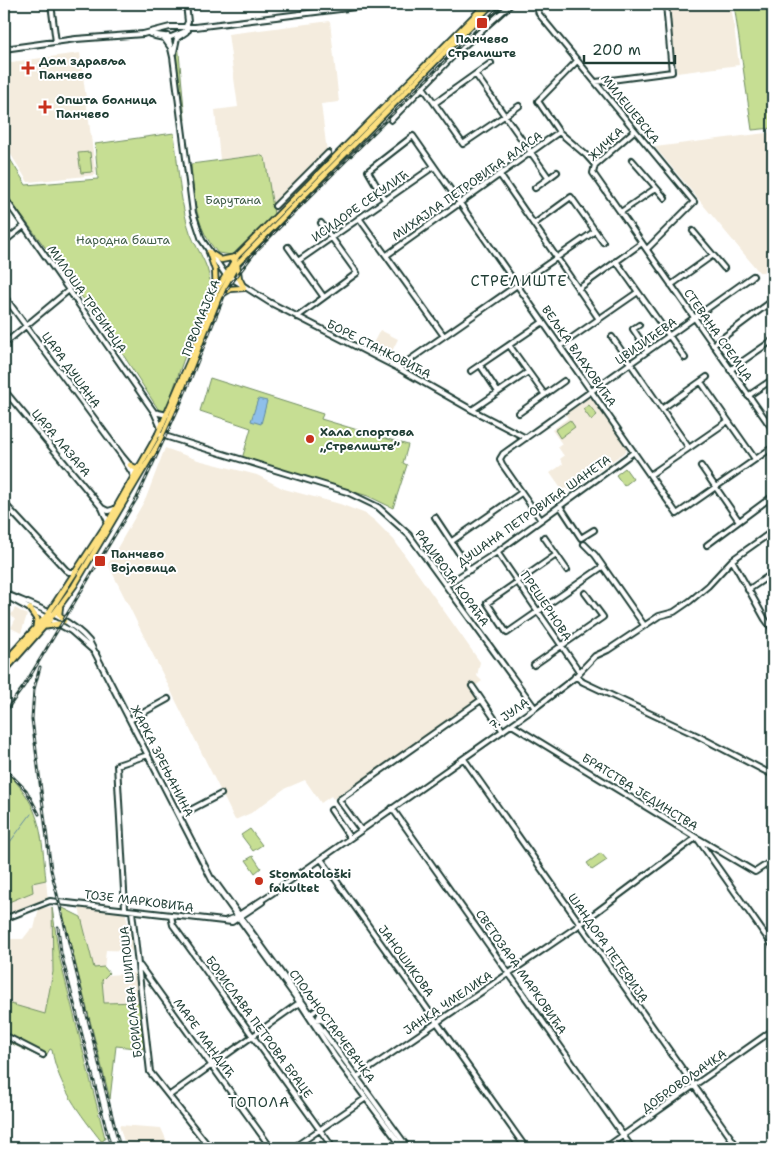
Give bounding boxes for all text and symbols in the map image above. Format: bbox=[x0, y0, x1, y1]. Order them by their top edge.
marker: Панчево Стрелиште bbox=[475, 16, 489, 30]
place label: Панчево Стрелиште bbox=[448, 31, 516, 61]
scale bar bbox=[584, 32, 676, 64]
text: 200 m bbox=[592, 40, 641, 60]
place label: Дом здравља Панчево bbox=[39, 53, 127, 83]
marker: Дом здравља Панчево bbox=[21, 61, 35, 75]
street label: МИЛЕШЕВСКА bbox=[597, 71, 663, 147]
place label: Општа болница Панчево bbox=[56, 92, 158, 122]
marker: Општа болница Панчево bbox=[38, 100, 52, 114]
street label: ЖИЧКА bbox=[585, 123, 627, 164]
street label: МИХАЈЛА ПЕТРОВИЋА АЛАСА bbox=[389, 128, 546, 244]
street label: ИСИДОРЕ СЕКУЛИЋ bbox=[308, 167, 412, 245]
park label: Барутана bbox=[205, 192, 262, 208]
park label: Народна башта bbox=[76, 232, 170, 248]
street label: МИЛОША ТРЕБИЊЦА bbox=[44, 242, 131, 356]
district label: СТРЕЛИШТЕ bbox=[470, 271, 568, 291]
street label: ПРВОМАЈСКА bbox=[178, 277, 224, 359]
street label: СТЕВАНА СРЕМЦА bbox=[680, 286, 756, 385]
street label: ВЕЉКА ВЛАХОВИЋА bbox=[538, 302, 620, 410]
street label: ЦВИЈИЋЕВА bbox=[612, 314, 680, 368]
street label: БОРЕ СТАНКОВИЋА bbox=[324, 316, 434, 382]
street label: ЦАРА ДУШАНА bbox=[38, 329, 104, 411]
street label: ЦАРА ЛАЗАРА bbox=[28, 406, 94, 481]
place label: Хала спортова „Стрелиште” bbox=[320, 424, 415, 454]
marker: Хала спортова „Стрелиште” bbox=[304, 433, 316, 445]
street label: ДУШАНА ПЕТРОВИЋА ШАНЕТА bbox=[454, 451, 614, 570]
street label: РАДИВОЈА КОРАЋА bbox=[411, 526, 493, 630]
place label: Панчево Војловица bbox=[111, 546, 177, 576]
marker: Панчево Војловица bbox=[93, 554, 107, 568]
street label: ПРЕШЕРНОВА bbox=[517, 568, 575, 644]
street label: 7. ЈУЛА bbox=[486, 694, 532, 734]
street label: ЖАРКА ЗРЕЊАНИНА bbox=[127, 702, 197, 820]
street label: БРАТСТВА ЈЕДИНСТВА bbox=[579, 750, 701, 834]
place label: Stomatološki fakultet bbox=[269, 866, 352, 896]
marker: Stomatološki fakultet bbox=[253, 875, 265, 887]
street label: ТОЗЕ МАРКОВИЋА bbox=[83, 886, 195, 916]
street label: ШАНДОРА ПЕТЕФИЈА bbox=[564, 890, 652, 1006]
street label: СВЕТОЗАРА МАРКОВИЋА bbox=[472, 907, 570, 1038]
street label: ЈАНОШИКОВА bbox=[375, 922, 438, 1000]
street label: БОРИСЛАВА ШИПОША bbox=[116, 925, 146, 1059]
street label: БОРИСЛАВА ПЕТРОВА БРАЦЕ bbox=[202, 953, 316, 1101]
street label: СПОЉНОСТАРЧЕВАЧКА bbox=[285, 966, 379, 1086]
street label: ЈАНКА ЧМЕЛИКА bbox=[400, 967, 496, 1039]
street label: МАРЕ МАНДИЋ bbox=[170, 995, 238, 1081]
street label: ДОБРОВОЉАЧКА bbox=[638, 1046, 730, 1116]
district label: ТОПОЛА bbox=[228, 1093, 290, 1111]

